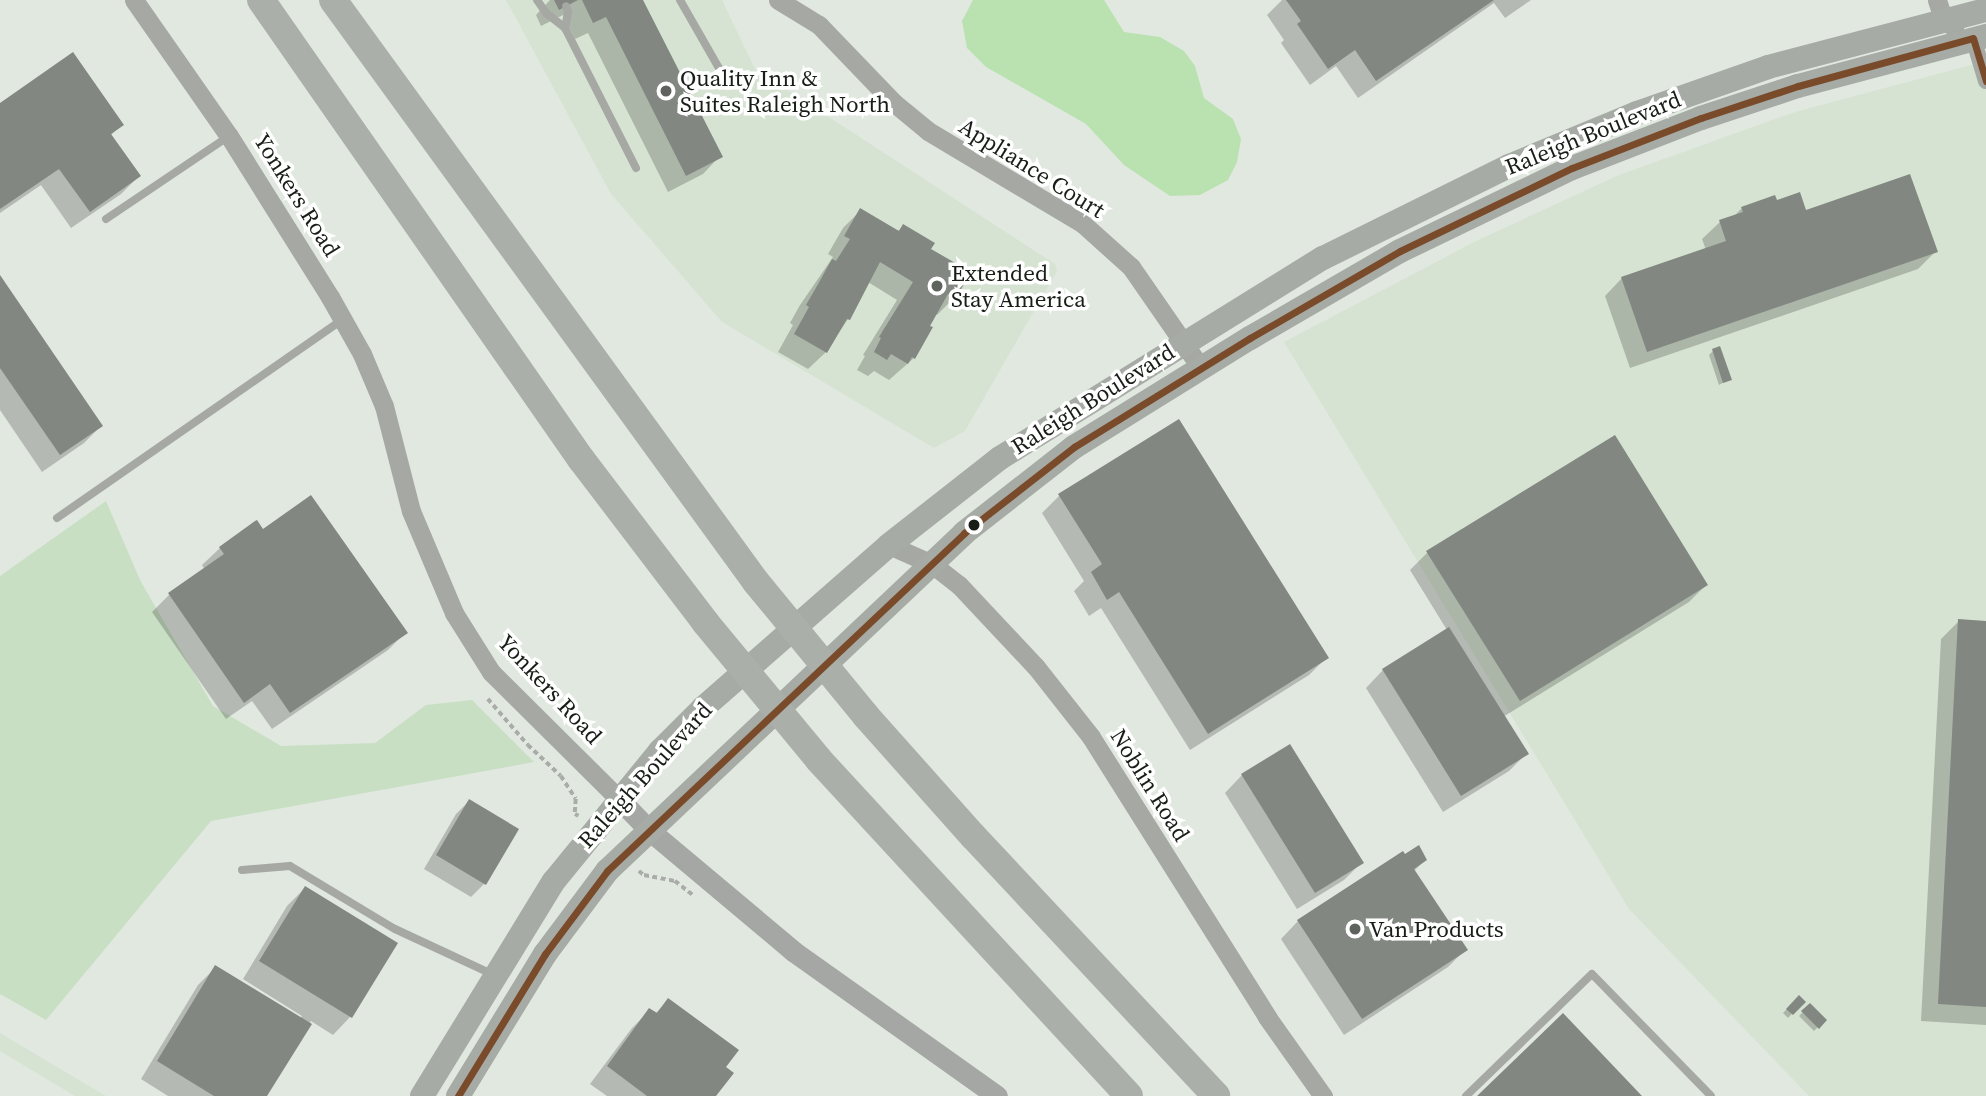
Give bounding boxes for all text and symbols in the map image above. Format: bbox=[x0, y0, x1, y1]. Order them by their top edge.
place label: Quality Inn & Suites Raleigh North bbox=[680, 64, 890, 118]
marker: Quality Inn & Suites Raleigh North bbox=[658, 83, 674, 99]
street label: Raleigh Boulevard bbox=[1501, 85, 1685, 181]
street label: Appliance Court bbox=[954, 112, 1110, 224]
street label: Yonkers Road bbox=[248, 128, 346, 262]
place label: Extended Stay America bbox=[951, 259, 1086, 313]
marker: Extended Stay America bbox=[929, 278, 945, 294]
street label: Raleigh Boulevard bbox=[1006, 338, 1180, 460]
unlabelled marker bbox=[967, 518, 981, 532]
street label: Yonkers Road bbox=[492, 628, 608, 750]
street label: Raleigh Boulevard bbox=[572, 696, 718, 854]
street label: Noblin Road bbox=[1105, 724, 1195, 846]
place label: Van Products bbox=[1369, 915, 1504, 943]
marker: Van Products bbox=[1347, 921, 1363, 937]

